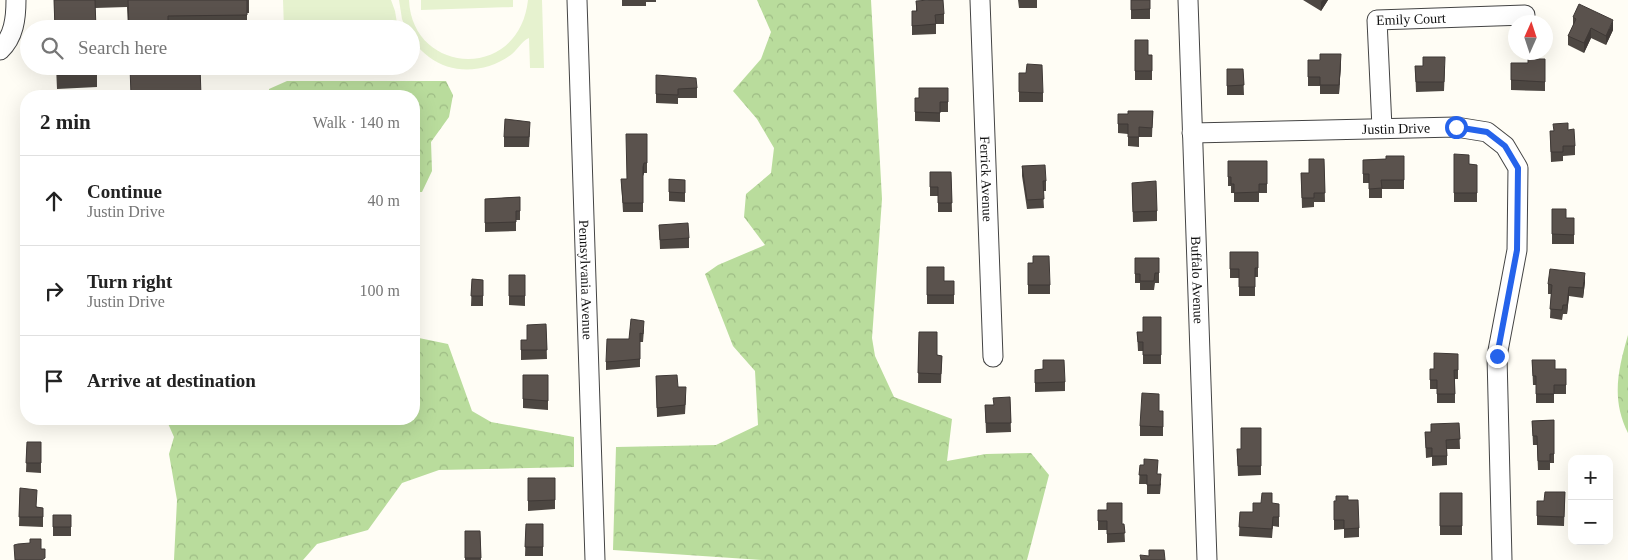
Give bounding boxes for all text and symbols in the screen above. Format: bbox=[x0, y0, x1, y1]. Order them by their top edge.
street label: Emily Court bbox=[1376, 11, 1446, 28]
north arrow bbox=[1508, 15, 1553, 60]
search box bbox=[20, 20, 420, 75]
icon: search bbox=[38, 34, 66, 62]
text: Search here bbox=[78, 37, 167, 58]
text: 2 min bbox=[40, 110, 91, 134]
text: Walk · 140 m bbox=[313, 114, 400, 131]
route start bbox=[1445, 116, 1468, 139]
street label: Justin Drive bbox=[1362, 121, 1430, 137]
street label: Ferrick Avenue bbox=[977, 136, 995, 222]
text: Continue bbox=[87, 181, 162, 202]
icon: ahead bbox=[40, 187, 68, 215]
text: 40 m bbox=[368, 192, 400, 209]
text: Justin Drive bbox=[87, 203, 165, 220]
street label: Pennsylvania Avenue bbox=[576, 220, 595, 340]
street label: Buffalo Avenue bbox=[1188, 236, 1206, 324]
text: Turn right bbox=[87, 271, 172, 292]
icon: right bbox=[40, 277, 68, 305]
text: 100 m bbox=[360, 282, 400, 299]
text: Justin Drive bbox=[87, 293, 165, 310]
route end bbox=[1486, 345, 1509, 368]
icon: arrive bbox=[40, 367, 68, 395]
text: Arrive at destination bbox=[87, 370, 256, 391]
map controls bbox=[1568, 455, 1613, 545]
button: + bbox=[1568, 455, 1613, 500]
button: − bbox=[1568, 500, 1613, 545]

